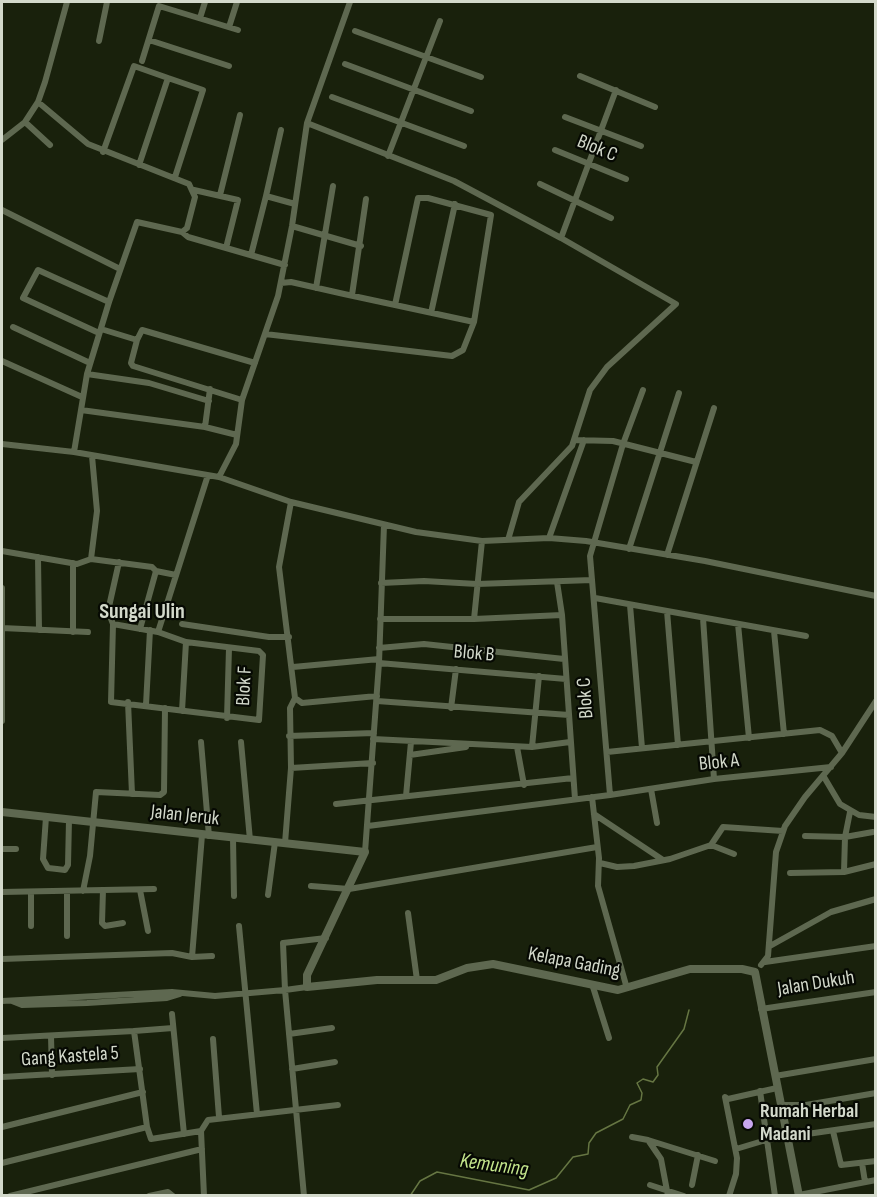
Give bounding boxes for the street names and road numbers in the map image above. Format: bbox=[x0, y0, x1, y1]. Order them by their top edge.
street label: Blok C bbox=[573, 130, 621, 168]
street label: Blok B bbox=[453, 640, 495, 668]
street label: Blok F bbox=[232, 666, 258, 706]
street label: Blok C bbox=[573, 676, 599, 720]
street label: Blok A bbox=[698, 749, 740, 777]
street label: Jalan Jeruk bbox=[150, 800, 220, 832]
street label: Kelapa Gading bbox=[526, 942, 622, 984]
street label: Jalan Dukuh bbox=[776, 966, 856, 1002]
street label: Gang Kastela 5 bbox=[20, 1042, 120, 1072]

